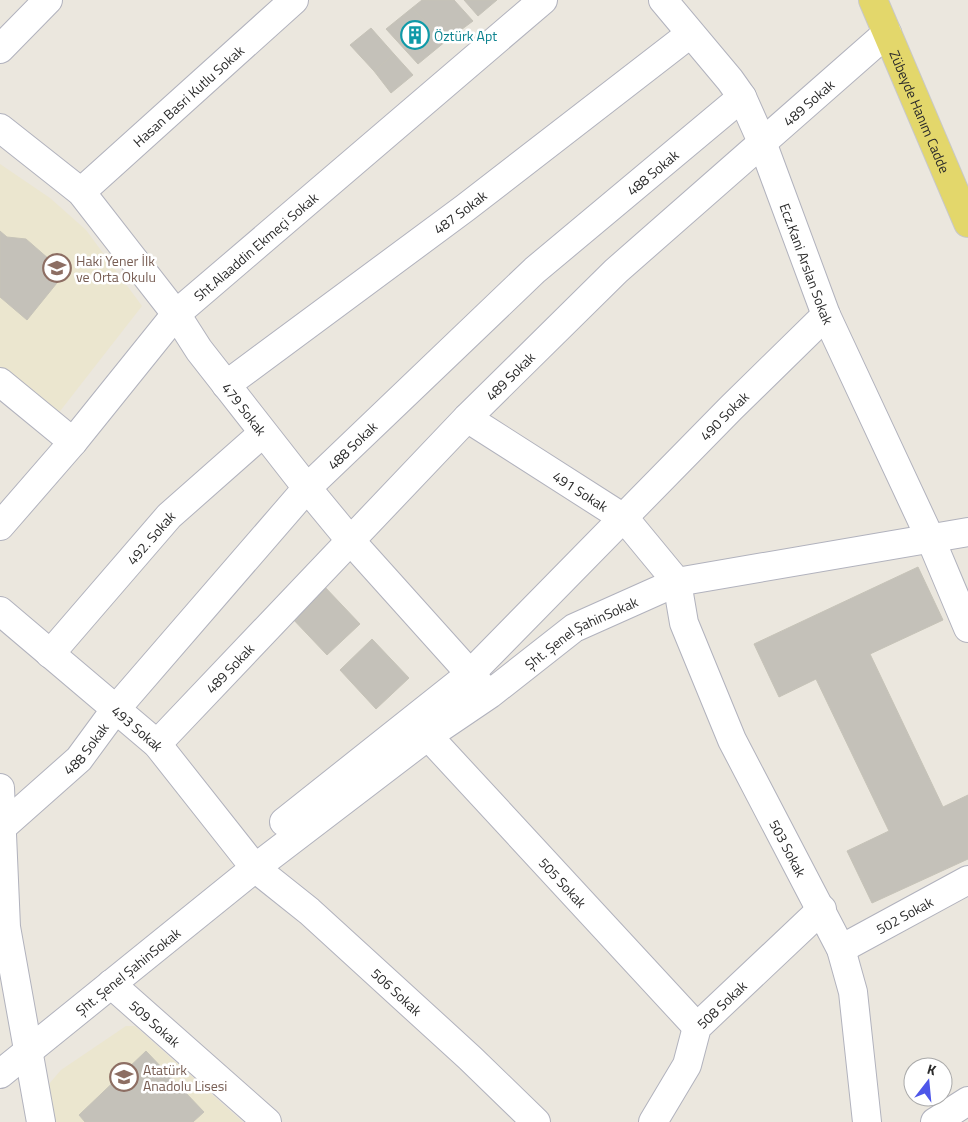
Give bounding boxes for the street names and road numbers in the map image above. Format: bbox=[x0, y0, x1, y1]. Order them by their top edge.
street label: Hasan Basri Kutlu Sokak bbox=[128, 40, 248, 151]
street label: Zübeyde Hanım Cadde bbox=[885, 47, 956, 176]
street label: 489 Sokak bbox=[778, 74, 839, 131]
street label: 488 Sokak bbox=[622, 144, 683, 200]
street label: 487 Sokak bbox=[429, 184, 491, 239]
street label: Sht.Alaaddin Ekmeçi Sokak bbox=[188, 187, 322, 305]
street label: Ecz.Kani Arslan Sokak bbox=[775, 200, 839, 328]
street label: 489 Sokak bbox=[480, 346, 539, 405]
street label: 479 Sokak bbox=[217, 378, 272, 440]
street label: 490 Sokak bbox=[695, 386, 753, 445]
street label: 488 Sokak bbox=[322, 416, 382, 474]
street label: 491 Sokak bbox=[549, 465, 613, 516]
street label: 492. Sokak bbox=[121, 505, 179, 569]
street label: Şht. Şenel ŞahinSokak bbox=[520, 590, 641, 674]
street label: 489 Sokak bbox=[200, 638, 259, 698]
street label: 493 Sokak bbox=[108, 700, 169, 756]
street label: 488 Sokak bbox=[58, 718, 113, 779]
street label: 503 Sokak bbox=[765, 816, 812, 881]
street label: 505 Sokak bbox=[534, 852, 592, 912]
street label: 502 Sokak bbox=[872, 890, 937, 939]
street label: Şht. Şenel ŞahinSokak bbox=[70, 922, 185, 1020]
street label: 506 Sokak bbox=[367, 963, 427, 1020]
street label: 508 Sokak bbox=[691, 975, 751, 1033]
street label: 509 Sokak bbox=[125, 995, 186, 1052]

